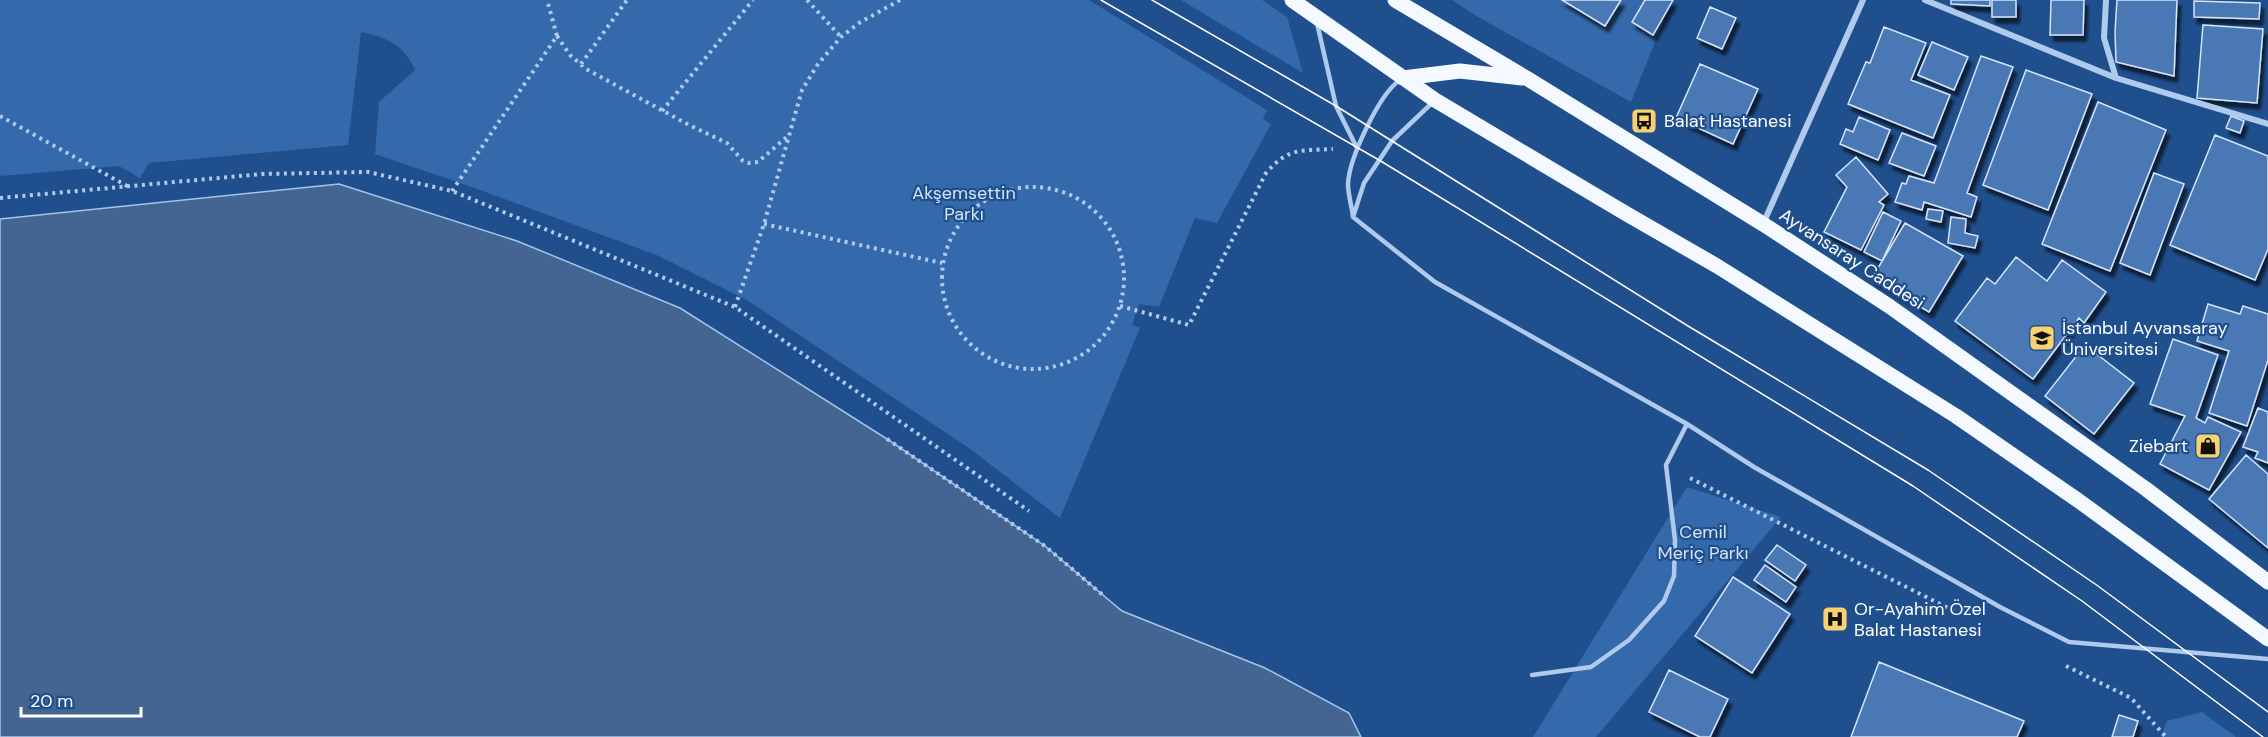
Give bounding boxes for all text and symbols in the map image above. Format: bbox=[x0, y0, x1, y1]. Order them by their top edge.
bus stop icon: Balat Hastanesi bbox=[1629, 106, 1659, 136]
place label: Balat Hastanesi bbox=[1664, 109, 1792, 133]
park label: Akşemsettin Parkı bbox=[912, 181, 1016, 226]
street label: Ayvansaray Caddesi bbox=[1775, 203, 1929, 315]
place label: İstanbul Ayvansaray Üniversitesi bbox=[2062, 316, 2227, 361]
school or university icon: İstanbul Ayvansaray Üniversitesi bbox=[2027, 323, 2057, 353]
shop icon: Ziebart bbox=[2193, 431, 2223, 461]
place label: Ziebart bbox=[2129, 434, 2188, 458]
park label: Cemil Meriç Parkı bbox=[1658, 520, 1749, 565]
place label: Or-Ayahim Özel Balat Hastanesi bbox=[1854, 597, 1986, 642]
hospital icon: Or-Ayahim Özel Balat Hastanesi bbox=[1820, 604, 1850, 634]
scale bar bbox=[21, 680, 141, 718]
text: 20 m bbox=[30, 689, 73, 713]

